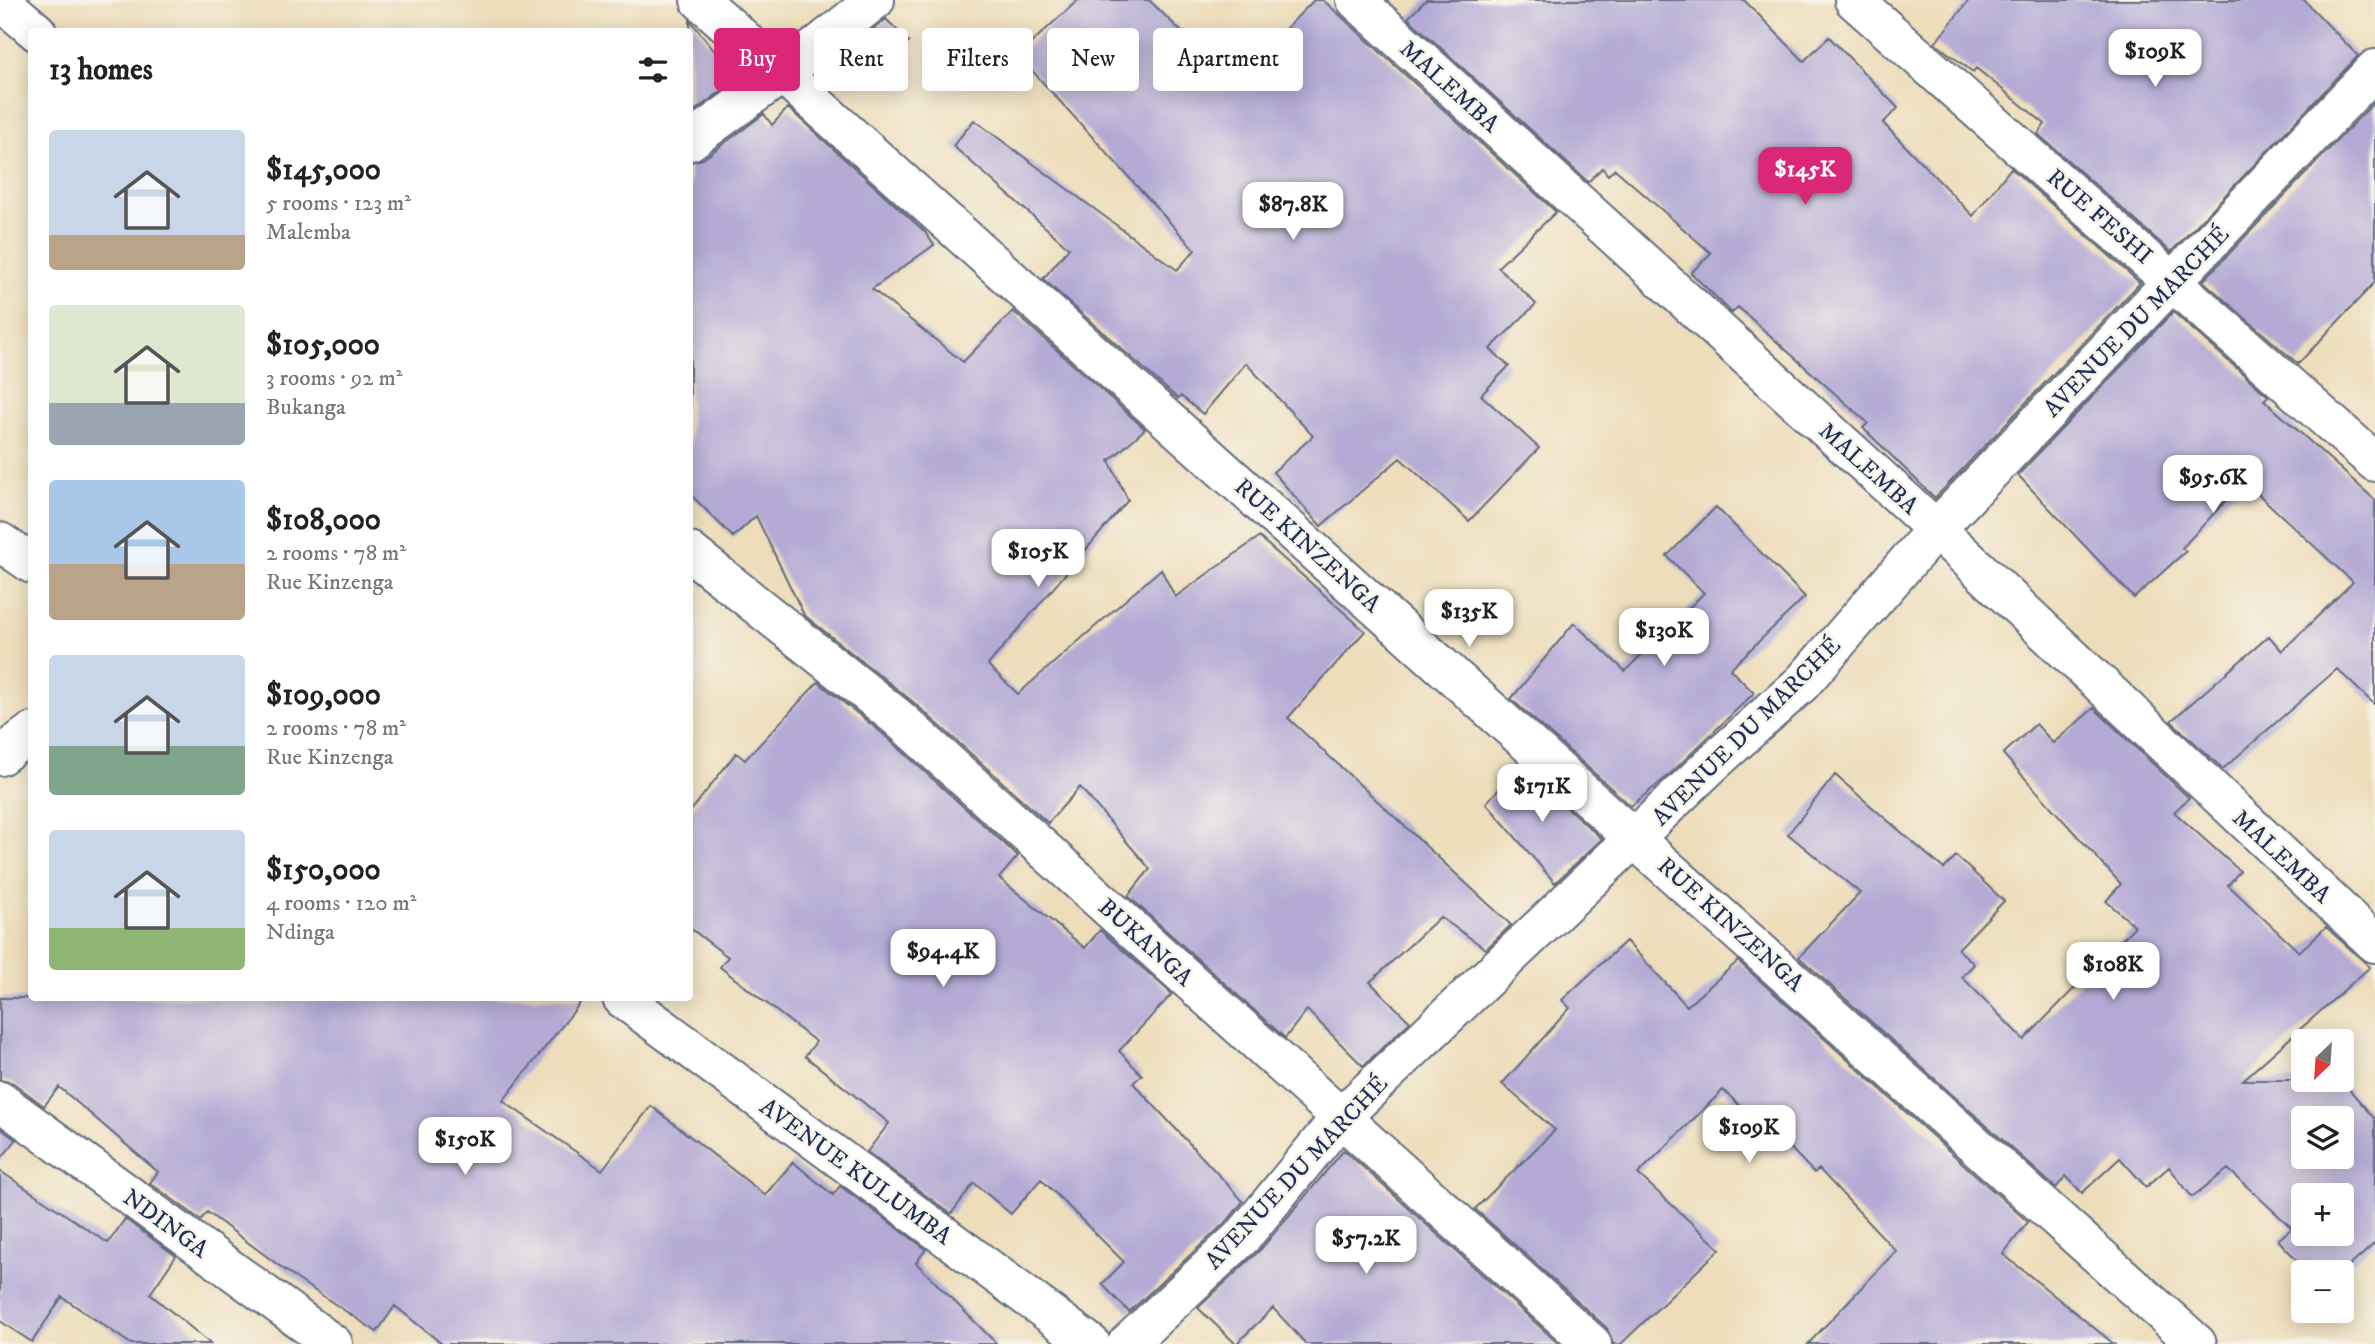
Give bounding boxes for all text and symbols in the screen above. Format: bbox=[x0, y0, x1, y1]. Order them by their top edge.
chip: Buy bbox=[714, 28, 800, 91]
chip: Rent bbox=[814, 28, 908, 91]
chip: Filters bbox=[922, 28, 1033, 91]
chip: New bbox=[1047, 28, 1139, 91]
chip: Apartment bbox=[1153, 28, 1303, 91]
pin: $109K bbox=[2106, 29, 2204, 89]
street label: MALEMBA bbox=[1393, 34, 1506, 140]
text: $109K bbox=[2125, 37, 2185, 66]
icon: filters bbox=[634, 51, 672, 89]
text: 13 homes bbox=[49, 52, 153, 89]
pin: $145K bbox=[1756, 148, 1854, 207]
text: $145,000 bbox=[266, 152, 381, 189]
text: $145K bbox=[1774, 155, 1836, 184]
icon: home bbox=[105, 158, 189, 242]
street label: RUE FESHI bbox=[2040, 163, 2159, 271]
pin: $87.8K bbox=[1236, 182, 1350, 242]
text: 5 rooms · 123 m² bbox=[266, 189, 411, 218]
text: $87.8K bbox=[1258, 190, 1328, 219]
text: Malemba bbox=[266, 218, 351, 247]
street label: AVENUE DU MARCHÉ bbox=[2037, 220, 2236, 424]
text: $105,000 bbox=[266, 327, 380, 364]
icon: home bbox=[105, 333, 189, 417]
text: 3 rooms · 92 m² bbox=[266, 364, 403, 393]
text: Bukanga bbox=[266, 393, 346, 422]
street label: MALEMBA bbox=[1812, 416, 1925, 522]
pin: $95.6K bbox=[2156, 456, 2270, 515]
text: $95.6K bbox=[2179, 463, 2247, 492]
street label: RUE KINZENGA bbox=[1228, 472, 1387, 620]
text: $108,000 bbox=[266, 502, 381, 539]
icon: home bbox=[105, 508, 189, 592]
pin: $105K bbox=[989, 530, 1087, 589]
text: $105K bbox=[1008, 537, 1068, 566]
text: 2 rooms · 78 m² bbox=[266, 539, 406, 568]
text: Rue Kinzenga bbox=[266, 568, 393, 597]
pin: $135K bbox=[1420, 590, 1518, 649]
text: $135K bbox=[1440, 597, 1498, 626]
pin: $130K bbox=[1615, 608, 1713, 668]
text: $130K bbox=[1635, 616, 1693, 645]
street label: AVENUE DU MARCHÉ bbox=[1646, 631, 1847, 832]
text: $109,000 bbox=[266, 677, 381, 714]
icon: home bbox=[105, 683, 189, 767]
text: 2 rooms · 78 m² bbox=[266, 714, 406, 743]
text: Rue Kinzenga bbox=[266, 743, 393, 772]
pin: $171K bbox=[1493, 764, 1591, 824]
text: $171K bbox=[1513, 772, 1571, 801]
street label: MALEMBA bbox=[2226, 804, 2337, 910]
street label: RUE KINZENGA bbox=[1651, 851, 1810, 999]
text: $150,000 bbox=[266, 852, 381, 889]
icon: home bbox=[105, 858, 189, 942]
text: 4 rooms · 120 m² bbox=[266, 889, 417, 918]
street label: BUKANGA bbox=[1092, 892, 1199, 994]
text: Ndinga bbox=[266, 918, 335, 947]
pin: $94.4K bbox=[886, 930, 1000, 989]
text: $94.4K bbox=[907, 937, 979, 966]
pin: $108K bbox=[2064, 942, 2162, 1002]
text: $108K bbox=[2083, 950, 2143, 979]
north arrow bbox=[2291, 1029, 2354, 1092]
map controls bbox=[2291, 1029, 2354, 1323]
street label: AVENUE DU MARCHÉ bbox=[1199, 1069, 1395, 1276]
street label: AVENUE KULUMBA bbox=[753, 1092, 958, 1252]
pin: $109K bbox=[1700, 1106, 1798, 1165]
button: layers bbox=[2291, 1106, 2354, 1169]
text: $109K bbox=[1719, 1113, 1779, 1142]
pin: $150K bbox=[416, 1118, 514, 1177]
text: $150K bbox=[435, 1125, 495, 1154]
street label: NDINGA bbox=[117, 1183, 215, 1265]
button: + bbox=[2291, 1183, 2354, 1246]
pin: $57.2K bbox=[1309, 1216, 1423, 1276]
text: $57.2K bbox=[1332, 1224, 1400, 1253]
button: − bbox=[2291, 1260, 2354, 1323]

